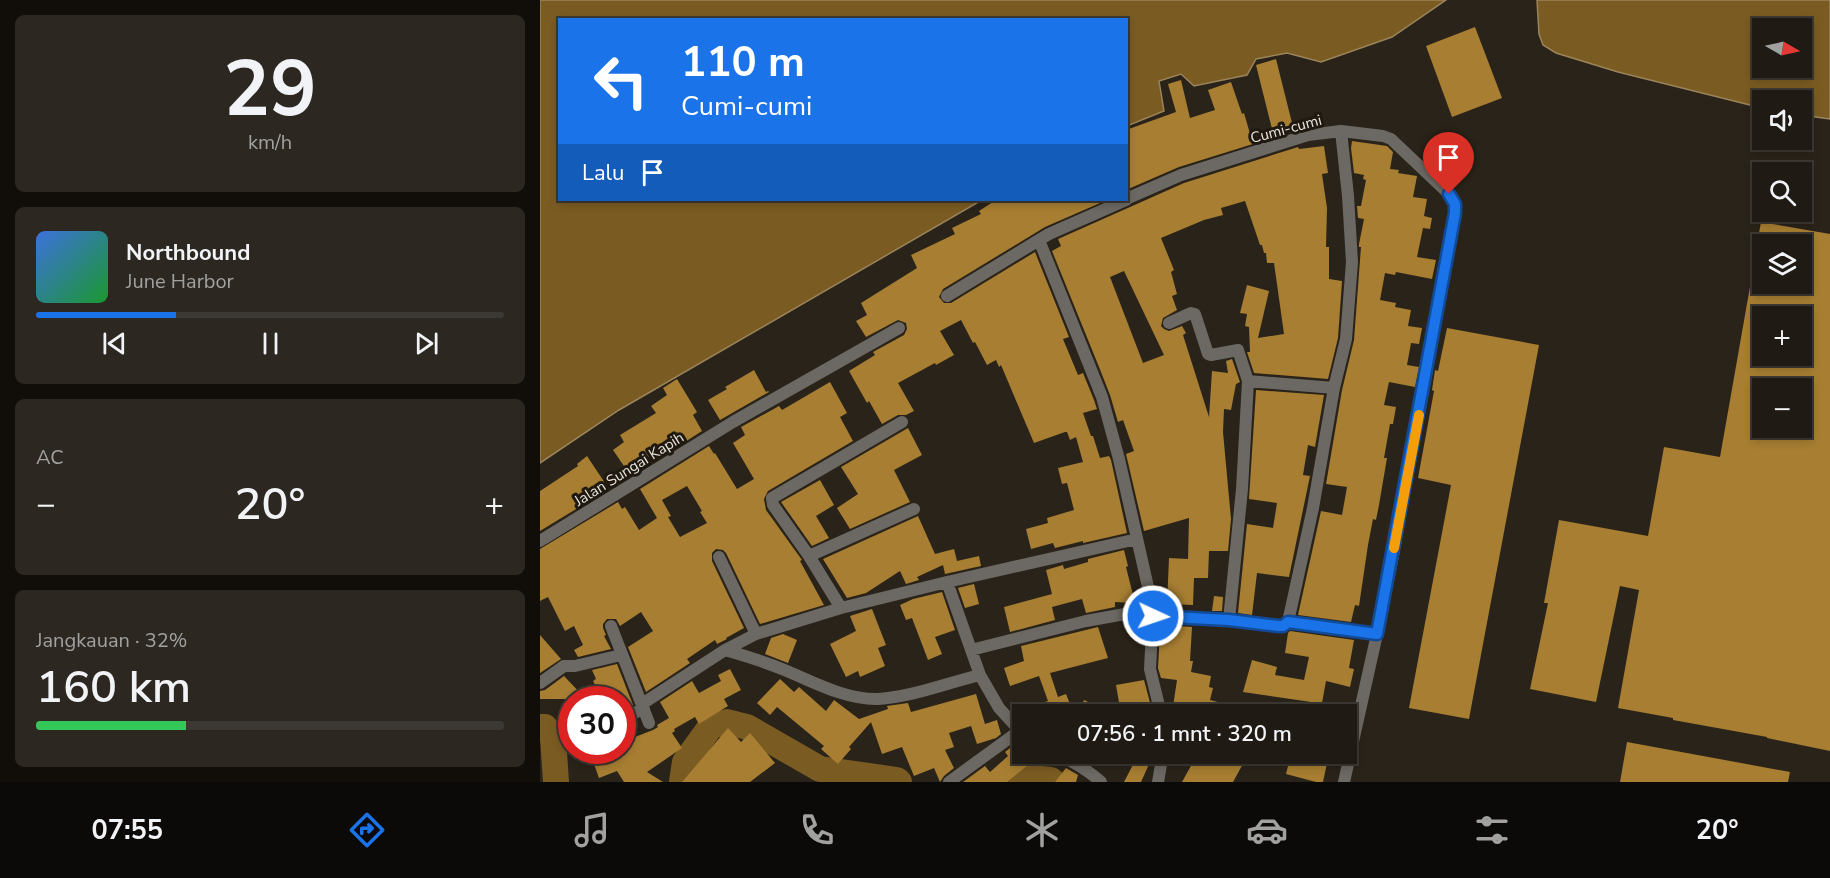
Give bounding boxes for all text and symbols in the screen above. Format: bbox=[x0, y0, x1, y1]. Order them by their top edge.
north arrow bbox=[1752, 18, 1812, 78]
map controls bbox=[1752, 18, 1812, 438]
text: 110 m bbox=[681, 34, 805, 91]
text: 29 bbox=[223, 36, 317, 143]
icon: left bbox=[582, 42, 660, 120]
text: Cumi-cumi bbox=[681, 88, 812, 125]
button: sound bbox=[1752, 90, 1812, 150]
street label: Cumi-cumi bbox=[1248, 110, 1324, 148]
text: km/h bbox=[248, 129, 292, 156]
pin bbox=[1423, 132, 1474, 194]
icon: arrive bbox=[1432, 141, 1465, 174]
icon: arrive bbox=[636, 156, 669, 189]
text: Lalu bbox=[582, 158, 624, 188]
button: search bbox=[1752, 162, 1812, 222]
button: layers bbox=[1752, 234, 1812, 294]
text: Northbound bbox=[126, 238, 250, 268]
text: June Harbor bbox=[126, 268, 234, 295]
button: + bbox=[1752, 306, 1812, 366]
icon: previous bbox=[98, 327, 131, 360]
icon: pause bbox=[254, 327, 287, 360]
icon: next bbox=[410, 327, 443, 360]
button: − bbox=[1752, 378, 1812, 438]
street label: Jalan Sungai Kapih bbox=[569, 427, 688, 511]
text: AC bbox=[36, 444, 64, 471]
text: 20° bbox=[235, 474, 305, 535]
text: − bbox=[36, 482, 56, 527]
text: + bbox=[484, 482, 504, 527]
position arrow bbox=[1121, 584, 1185, 648]
text: Jangkauan · 32% bbox=[36, 627, 187, 654]
text: 160 km bbox=[36, 657, 191, 718]
speed limit sign: 30 bbox=[558, 686, 636, 764]
text: 07:56 · 1 mnt · 320 m bbox=[1077, 719, 1292, 749]
icon: directions bbox=[346, 809, 388, 851]
icon: music bbox=[571, 809, 613, 851]
icon: phone bbox=[796, 809, 838, 851]
icon: climate bbox=[1021, 809, 1063, 851]
icon: car bbox=[1246, 809, 1288, 851]
icon: filters bbox=[1471, 809, 1513, 851]
text: 07:55 bbox=[91, 812, 163, 849]
text: 20° bbox=[1696, 812, 1738, 849]

